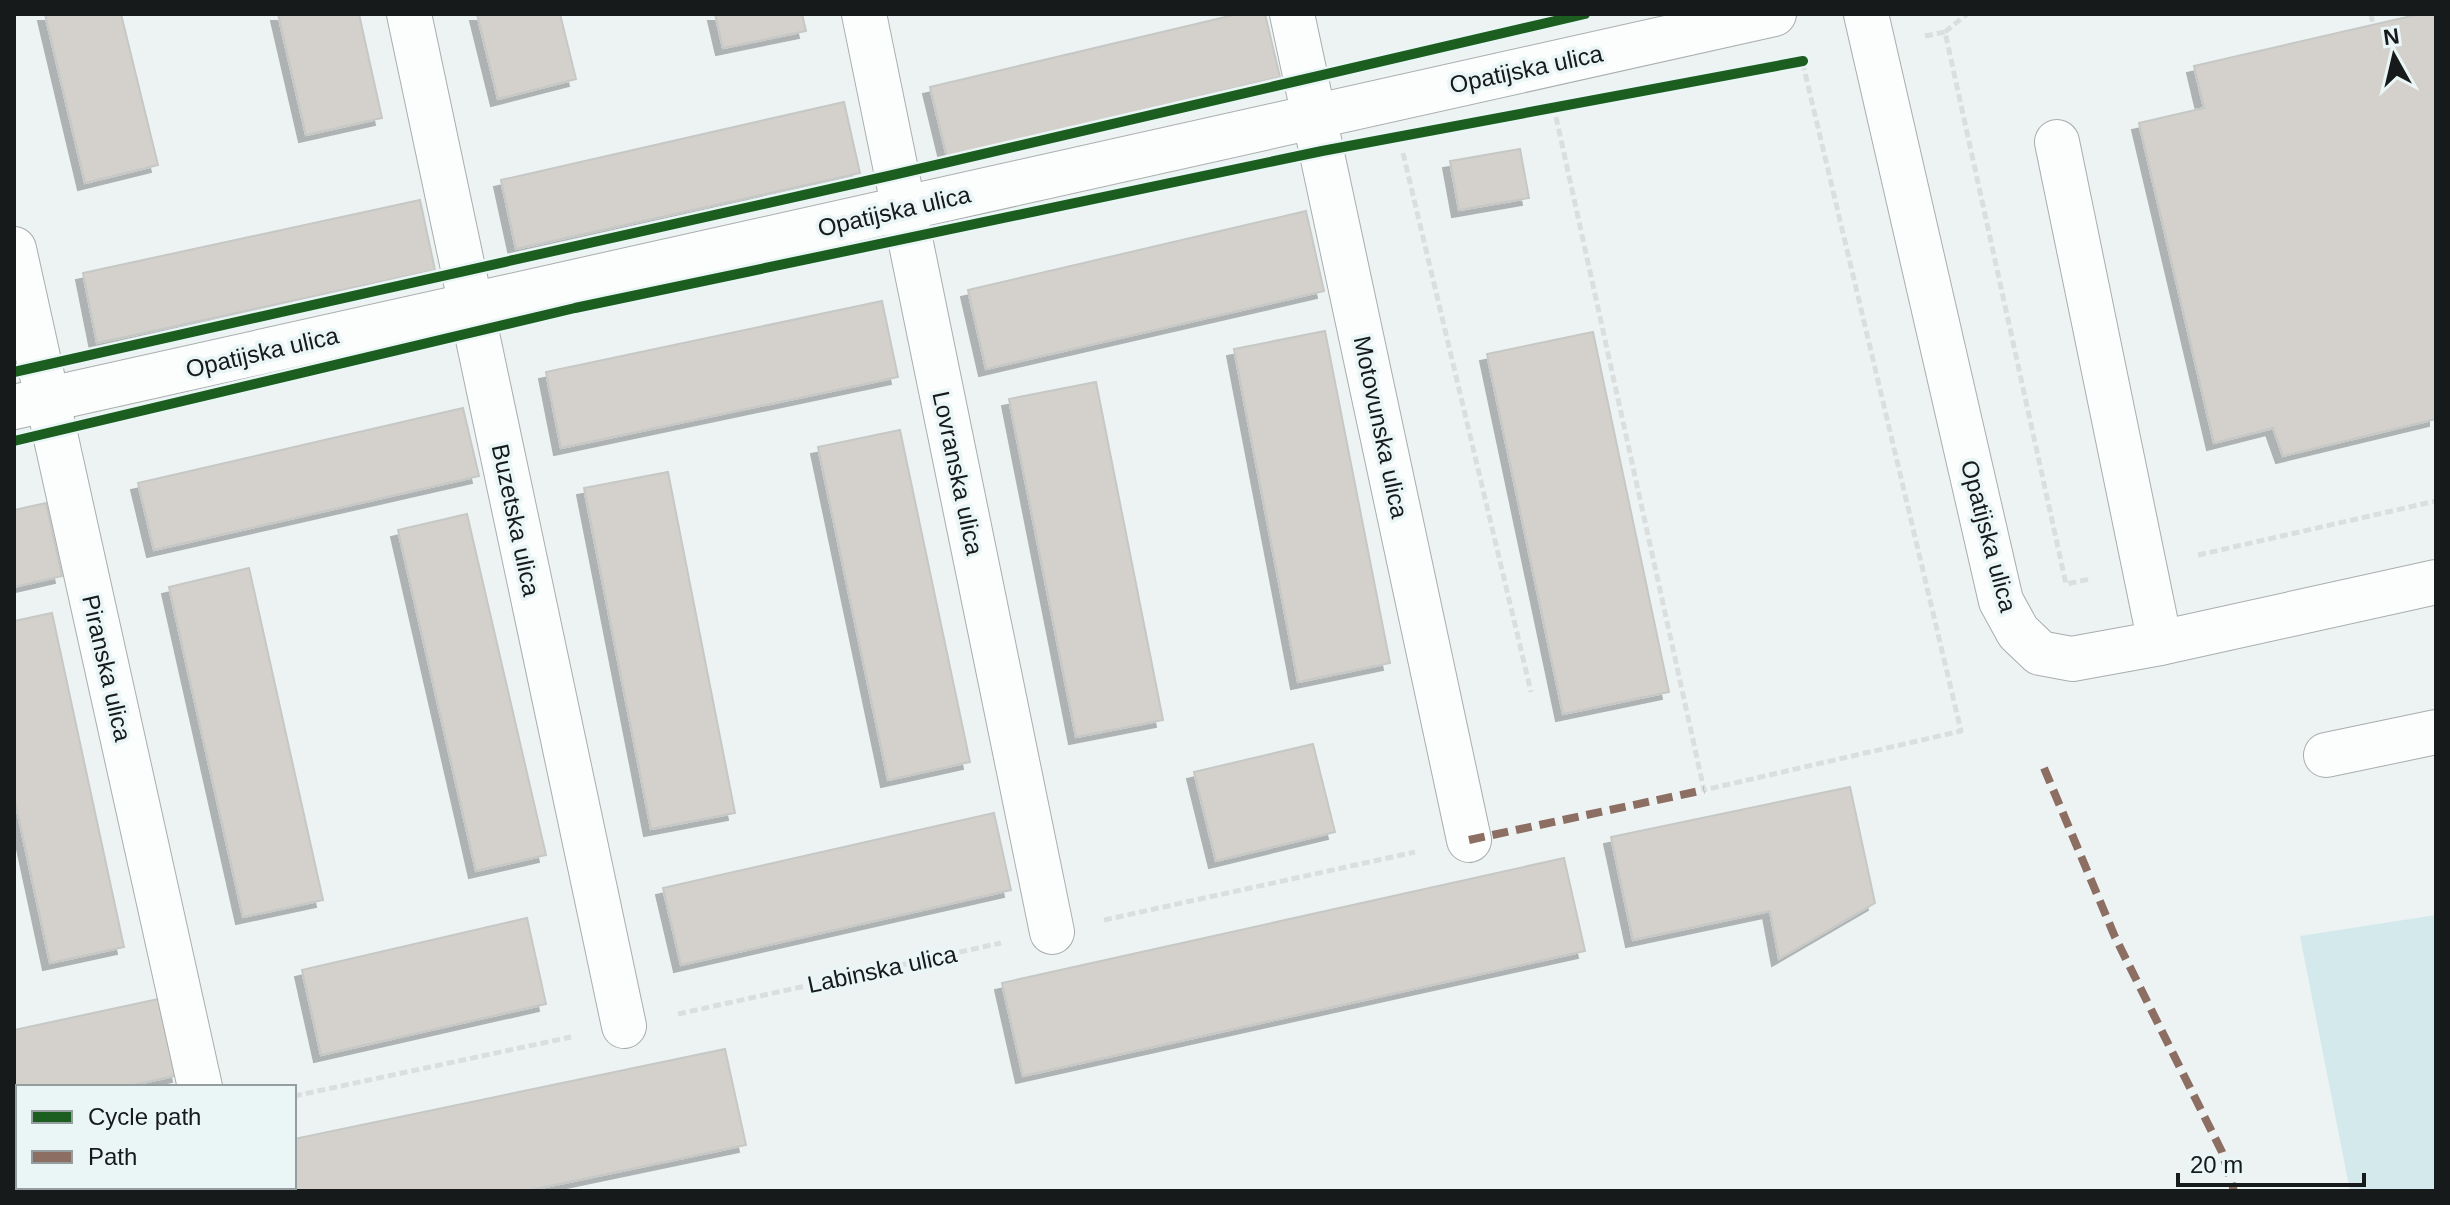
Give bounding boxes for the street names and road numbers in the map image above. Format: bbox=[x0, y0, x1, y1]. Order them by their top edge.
street label: Opatijska ulica bbox=[1447, 39, 1606, 98]
street label: Opatijska ulica bbox=[815, 180, 974, 242]
street label: Opatijska ulica bbox=[183, 321, 342, 383]
street label: Motovunska ulica bbox=[1349, 334, 1414, 521]
street label: Lovranska ulica bbox=[927, 389, 989, 558]
street label: Buzetska ulica bbox=[487, 442, 545, 599]
street label: Opatijska ulica bbox=[1956, 457, 2022, 615]
street label: Piranska ulica bbox=[77, 592, 137, 744]
street label: Labinska ulica bbox=[805, 940, 960, 998]

